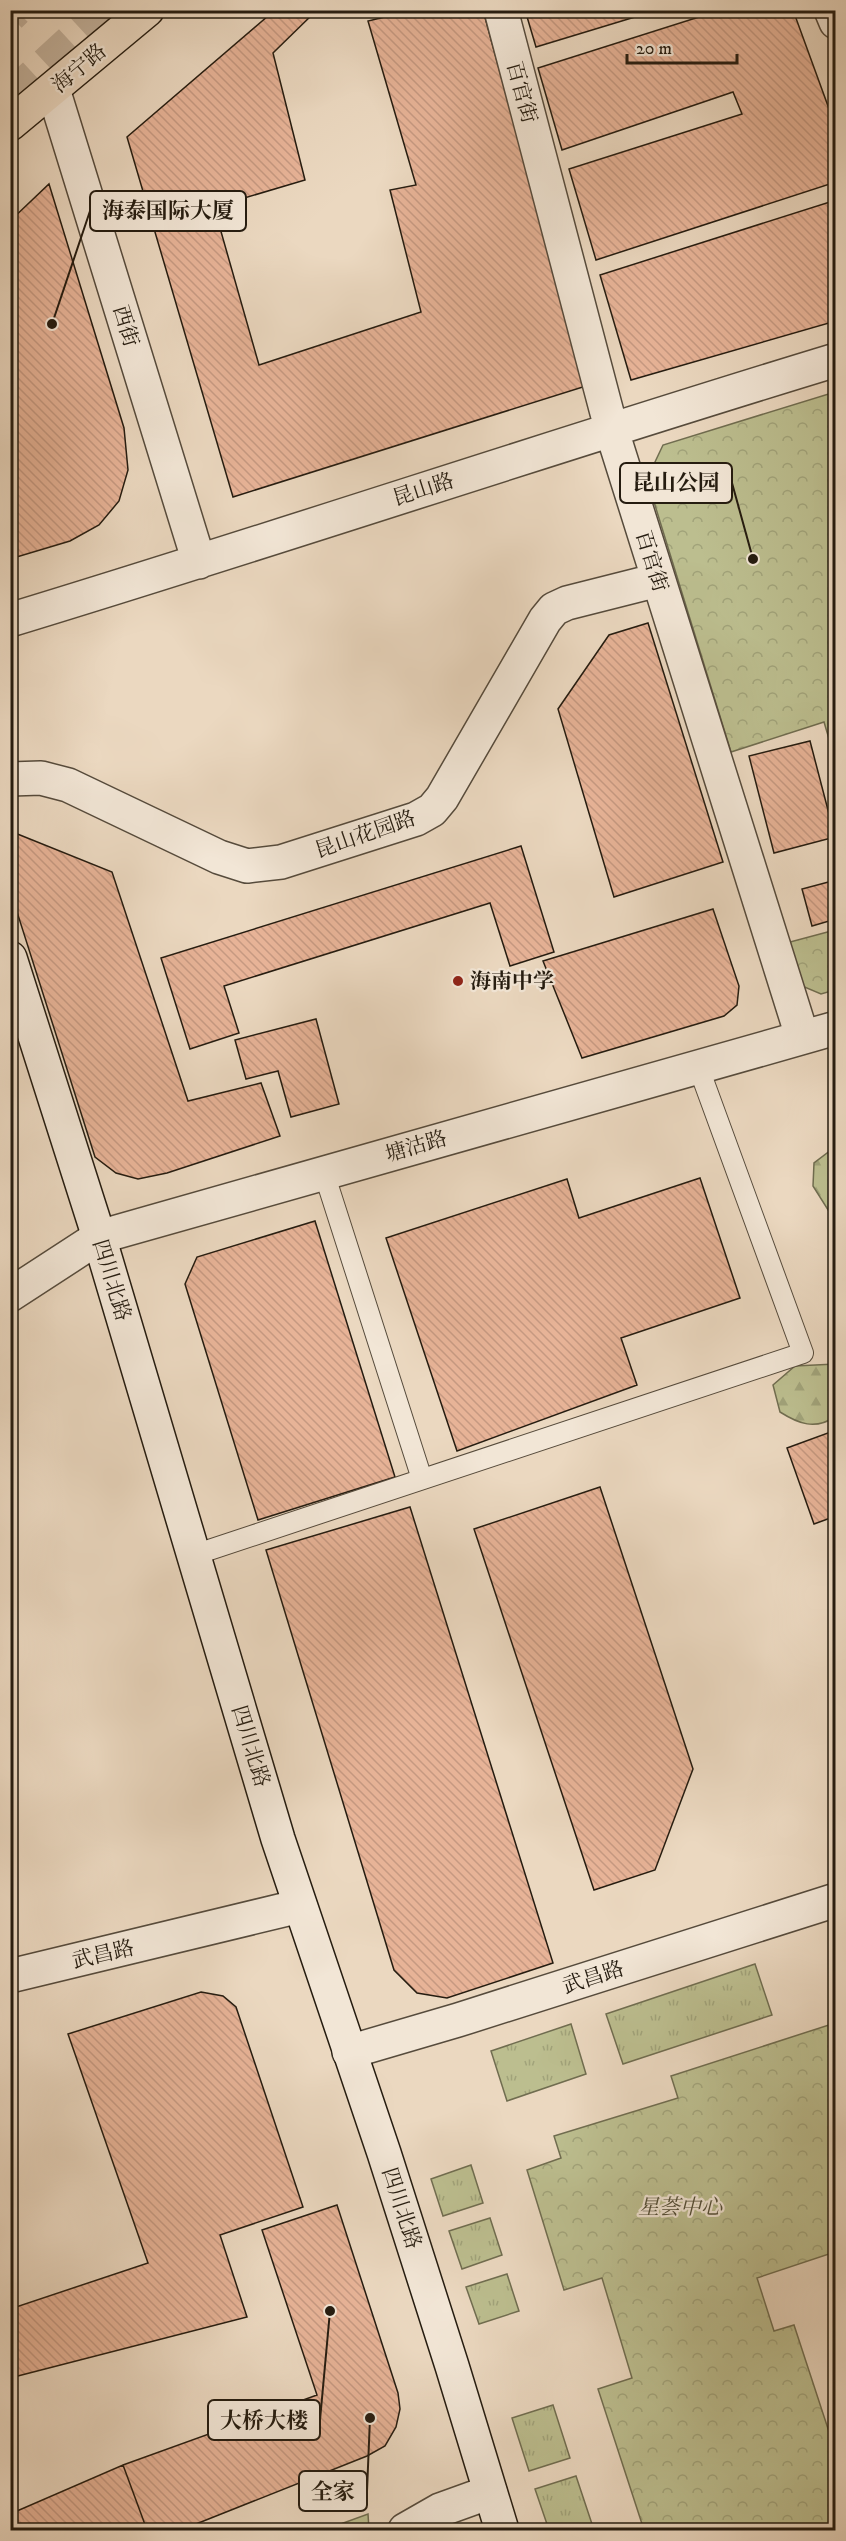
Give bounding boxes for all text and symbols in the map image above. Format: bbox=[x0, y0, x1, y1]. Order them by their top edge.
scale bar bbox=[627, 27, 736, 65]
text: 20 m bbox=[636, 38, 672, 60]
street label: 海宁路 bbox=[47, 39, 112, 99]
street label: 百官街 bbox=[500, 58, 542, 126]
callout: 海泰国际大厦 bbox=[90, 191, 246, 231]
text: 海泰国际大厦 bbox=[102, 198, 234, 225]
street label: 西街 bbox=[106, 302, 144, 350]
callout: 昆山公园 bbox=[620, 463, 732, 503]
street label: 昆山路 bbox=[389, 468, 457, 512]
text: 昆山公园 bbox=[632, 470, 720, 497]
street label: 百官街 bbox=[629, 527, 673, 595]
street label: 昆山花园路 bbox=[311, 806, 419, 864]
place label: 海南中学 bbox=[470, 969, 554, 995]
marker: 海南中学 bbox=[451, 974, 465, 988]
street label: 塘沽路 bbox=[382, 1126, 450, 1168]
street label: 四川北路 bbox=[86, 1236, 136, 1324]
street label: 四川北路 bbox=[225, 1702, 275, 1790]
street label: 武昌路 bbox=[70, 1935, 137, 1975]
street label: 武昌路 bbox=[559, 1956, 627, 2000]
street label: 四川北路 bbox=[376, 2164, 426, 2252]
park label: 星荟中心 bbox=[638, 2195, 723, 2221]
callout: 大桥大楼 bbox=[208, 2400, 320, 2440]
text: 大桥大楼 bbox=[220, 2408, 308, 2435]
callout: 全家 bbox=[299, 2471, 367, 2511]
text: 全家 bbox=[311, 2479, 355, 2506]

